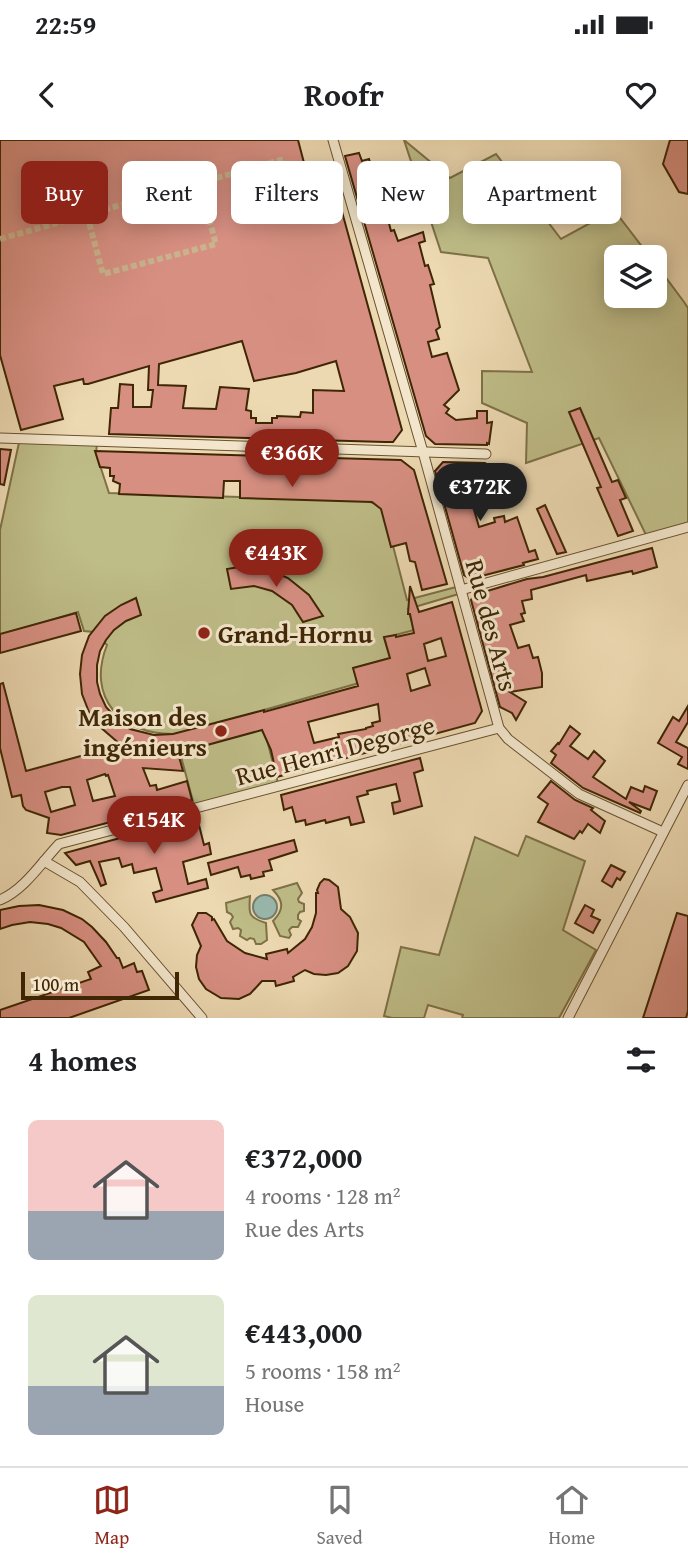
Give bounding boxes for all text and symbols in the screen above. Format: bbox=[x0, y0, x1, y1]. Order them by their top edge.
text: 22:59 bbox=[35, 5, 96, 44]
text: Roofr bbox=[304, 71, 384, 118]
icon: back bbox=[28, 76, 66, 114]
icon: heart bbox=[622, 76, 660, 114]
chip: Buy bbox=[21, 161, 108, 224]
chip: Rent bbox=[122, 161, 217, 224]
chip: Filters bbox=[231, 161, 343, 224]
chip: New bbox=[357, 161, 449, 224]
chip: Apartment bbox=[463, 161, 621, 224]
map controls bbox=[604, 245, 667, 308]
button: layers bbox=[604, 245, 667, 308]
pin: €366K bbox=[243, 430, 341, 489]
text: €366K bbox=[261, 435, 323, 468]
pin: €372K bbox=[431, 464, 529, 523]
text: €372K bbox=[449, 469, 511, 502]
pin: €443K bbox=[227, 530, 325, 589]
text: €443K bbox=[245, 535, 307, 568]
street label: Rue des Arts bbox=[456, 555, 528, 695]
place label: Grand-Hornu bbox=[218, 614, 373, 653]
marker: Grand-Hornu bbox=[196, 625, 212, 641]
place label: Maison des ingénieurs bbox=[78, 697, 207, 766]
street label: Rue Henri Degorge bbox=[231, 705, 439, 795]
marker: Maison des ingénieurs bbox=[213, 723, 229, 739]
pin: €154K bbox=[105, 796, 203, 856]
text: €154K bbox=[123, 802, 185, 835]
scale bar bbox=[21, 969, 178, 1001]
text: 100 m bbox=[32, 970, 79, 998]
text: 4 homes bbox=[28, 1038, 137, 1082]
icon: filters bbox=[622, 1041, 660, 1079]
text: €372,000 bbox=[245, 1135, 362, 1179]
icon: home bbox=[84, 1148, 168, 1232]
text: 4 rooms · 128 m² bbox=[245, 1179, 400, 1212]
text: Rue des Arts bbox=[245, 1212, 364, 1245]
text: €443,000 bbox=[245, 1310, 362, 1354]
icon: home bbox=[84, 1323, 168, 1407]
text: 5 rooms · 158 m² bbox=[245, 1354, 400, 1387]
text: House bbox=[245, 1387, 304, 1420]
tab: Map bbox=[93, 1481, 131, 1551]
tab: Saved bbox=[317, 1481, 363, 1551]
tab: Home bbox=[548, 1481, 595, 1551]

